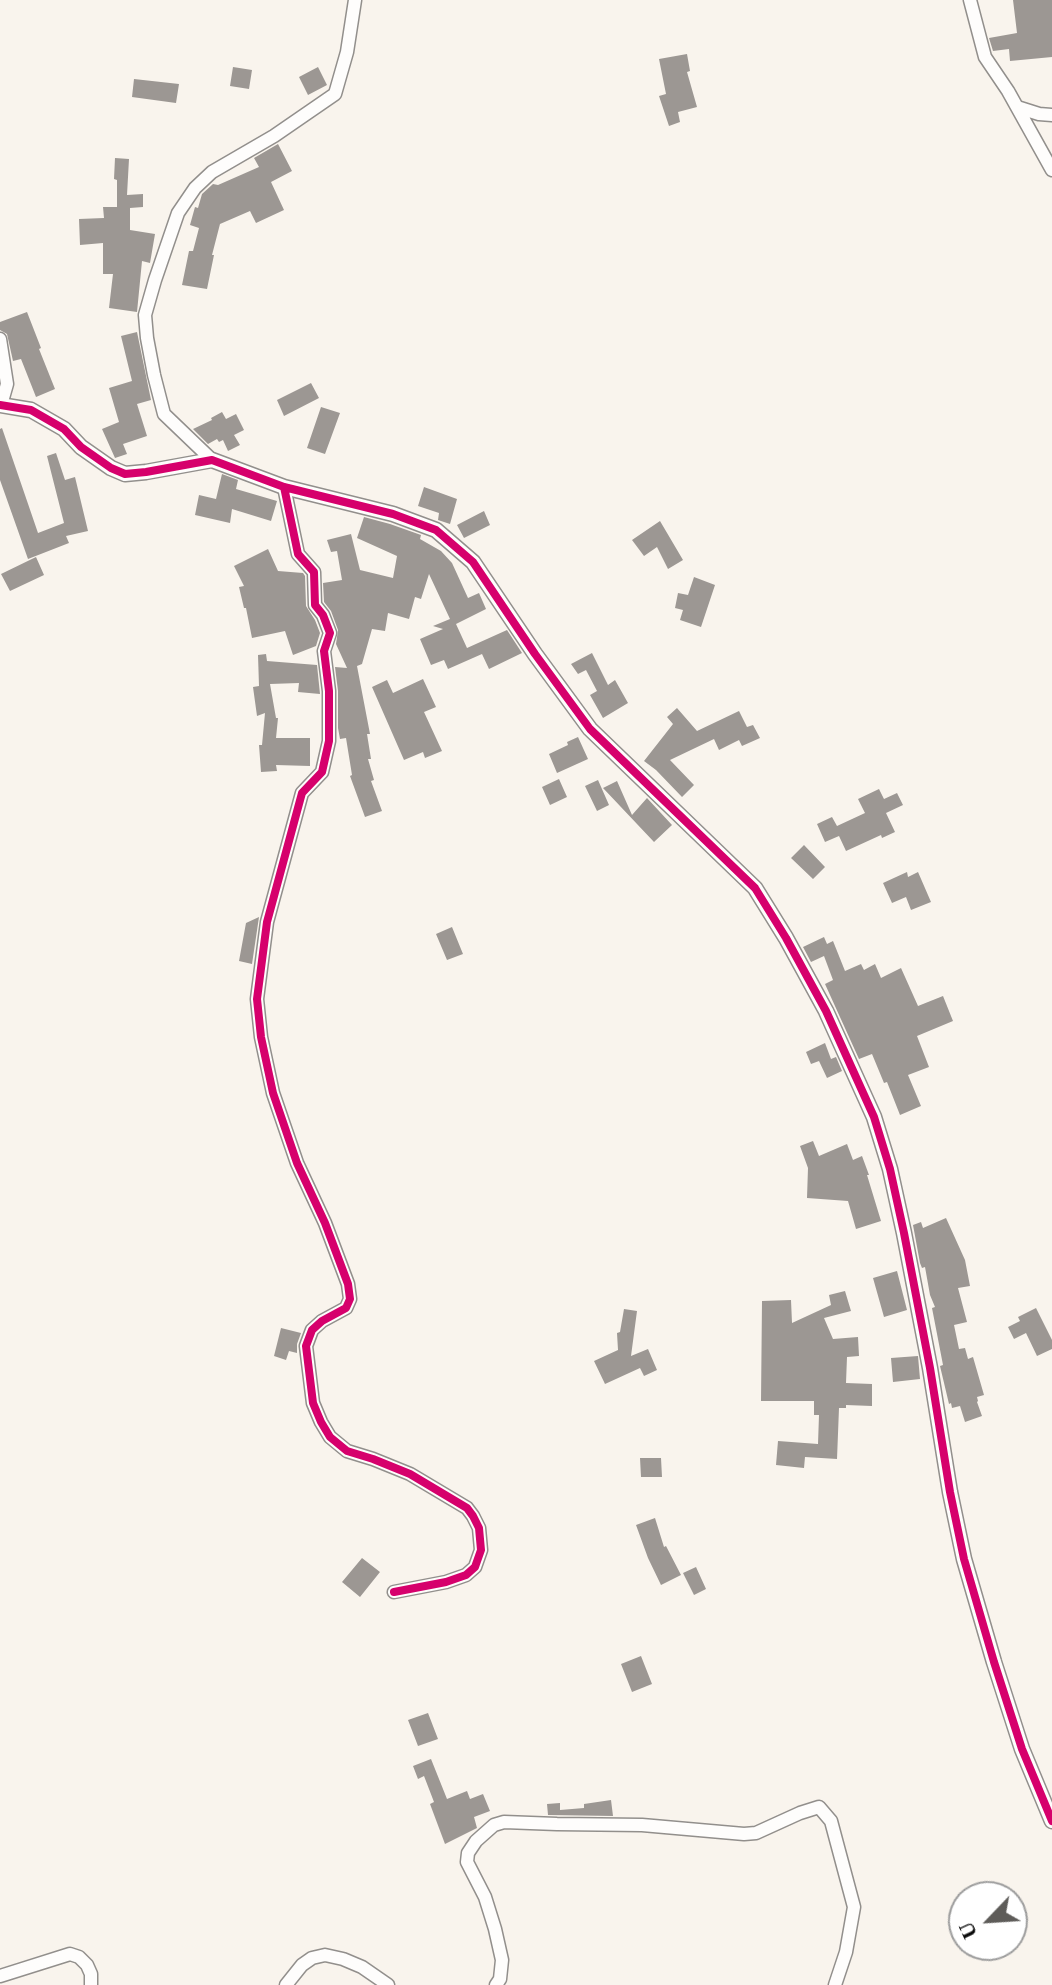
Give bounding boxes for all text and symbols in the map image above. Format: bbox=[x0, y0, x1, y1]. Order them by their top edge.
north arrow bbox=[948, 1881, 1028, 1961]
text: U bbox=[953, 1918, 982, 1943]

